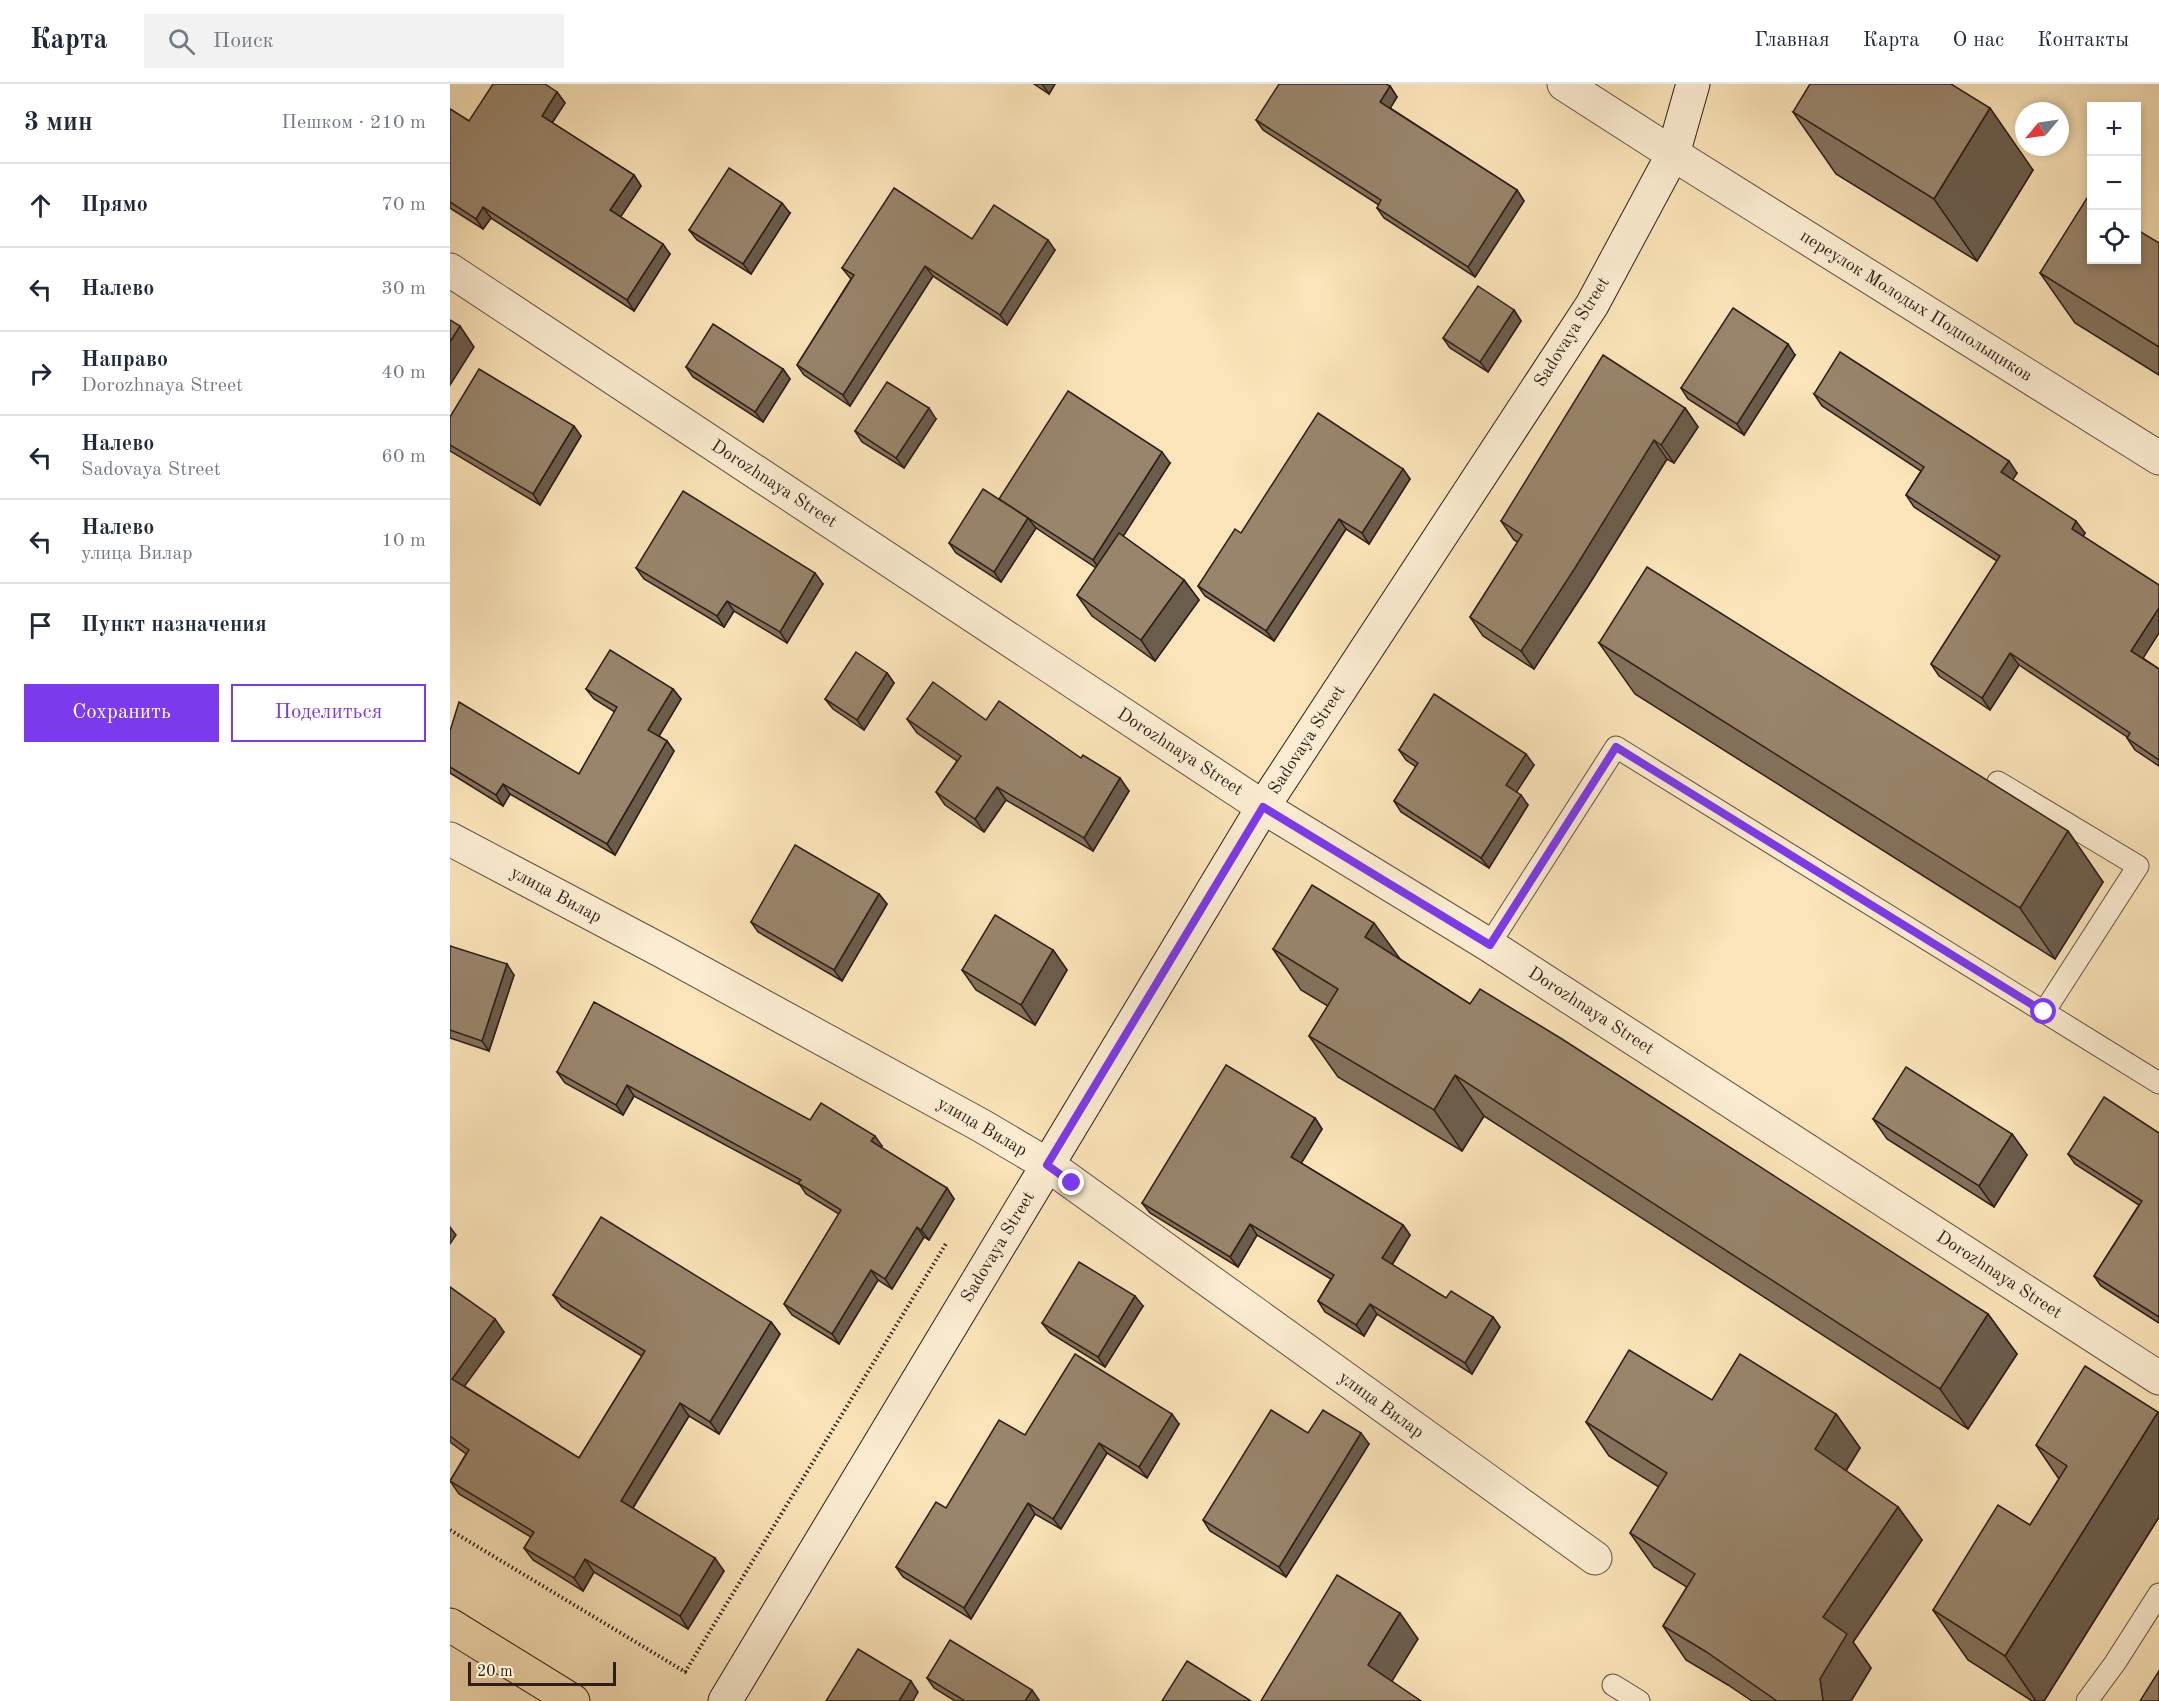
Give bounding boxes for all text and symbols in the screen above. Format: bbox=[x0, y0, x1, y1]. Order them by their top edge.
search box bbox=[144, 14, 564, 68]
icon: search bbox=[165, 25, 198, 58]
text: Карта bbox=[30, 27, 108, 55]
text: Поиск bbox=[213, 30, 274, 52]
text: Главная bbox=[1754, 30, 1830, 51]
text: Карта bbox=[1863, 30, 1920, 51]
text: О нас bbox=[1953, 30, 2004, 51]
text: Контакты bbox=[2037, 30, 2129, 51]
north arrow bbox=[2015, 102, 2069, 156]
map controls bbox=[2087, 102, 2141, 264]
button: + bbox=[2087, 102, 2141, 156]
text: 3 мин bbox=[24, 110, 93, 136]
text: Пешком · 210 m bbox=[281, 113, 426, 133]
button: − bbox=[2087, 156, 2141, 210]
icon: ahead bbox=[24, 189, 57, 222]
text: Прямо bbox=[81, 194, 148, 216]
text: 70 m bbox=[381, 195, 426, 215]
button: locate bbox=[2087, 210, 2141, 264]
street label: переулок Молодых Подпольщиков bbox=[1797, 227, 2035, 385]
icon: left bbox=[24, 273, 57, 306]
street label: Sadovaya Street bbox=[1531, 274, 1613, 390]
text: Налево bbox=[81, 278, 154, 300]
text: 30 m bbox=[381, 279, 426, 299]
text: Направо bbox=[81, 349, 168, 371]
icon: right bbox=[24, 357, 57, 390]
text: 40 m bbox=[381, 363, 426, 383]
text: Dorozhnaya Street bbox=[81, 376, 243, 396]
text: Налево bbox=[81, 433, 154, 455]
street label: Dorozhnaya Street bbox=[708, 437, 840, 531]
icon: left bbox=[24, 441, 57, 474]
text: 60 m bbox=[381, 447, 426, 467]
text: Sadovaya Street bbox=[81, 460, 221, 480]
text: Налево bbox=[81, 517, 154, 539]
icon: left bbox=[24, 525, 57, 558]
text: 10 m bbox=[381, 531, 426, 551]
text: улица Вилар bbox=[81, 544, 193, 564]
icon: arrive bbox=[24, 609, 57, 642]
text: Пункт назначения bbox=[81, 614, 267, 636]
street label: Sadovaya Street bbox=[1265, 682, 1349, 798]
button: Сохранить bbox=[24, 684, 219, 742]
button: Поделиться bbox=[231, 684, 426, 742]
street label: Dorozhnaya Street bbox=[1114, 705, 1246, 799]
street label: улица Вилар bbox=[507, 863, 605, 927]
street label: Dorozhnaya Street bbox=[1525, 964, 1657, 1058]
route start bbox=[2030, 998, 2056, 1024]
street label: улица Вилар bbox=[934, 1094, 1030, 1160]
route end bbox=[1058, 1169, 1084, 1195]
street label: Sadovaya Street bbox=[958, 1188, 1038, 1306]
street label: Dorozhnaya Street bbox=[1933, 1228, 2065, 1322]
street label: улица Вилар bbox=[1335, 1368, 1427, 1442]
scale bar bbox=[468, 1659, 616, 1686]
text: 20 m bbox=[477, 1664, 513, 1680]

